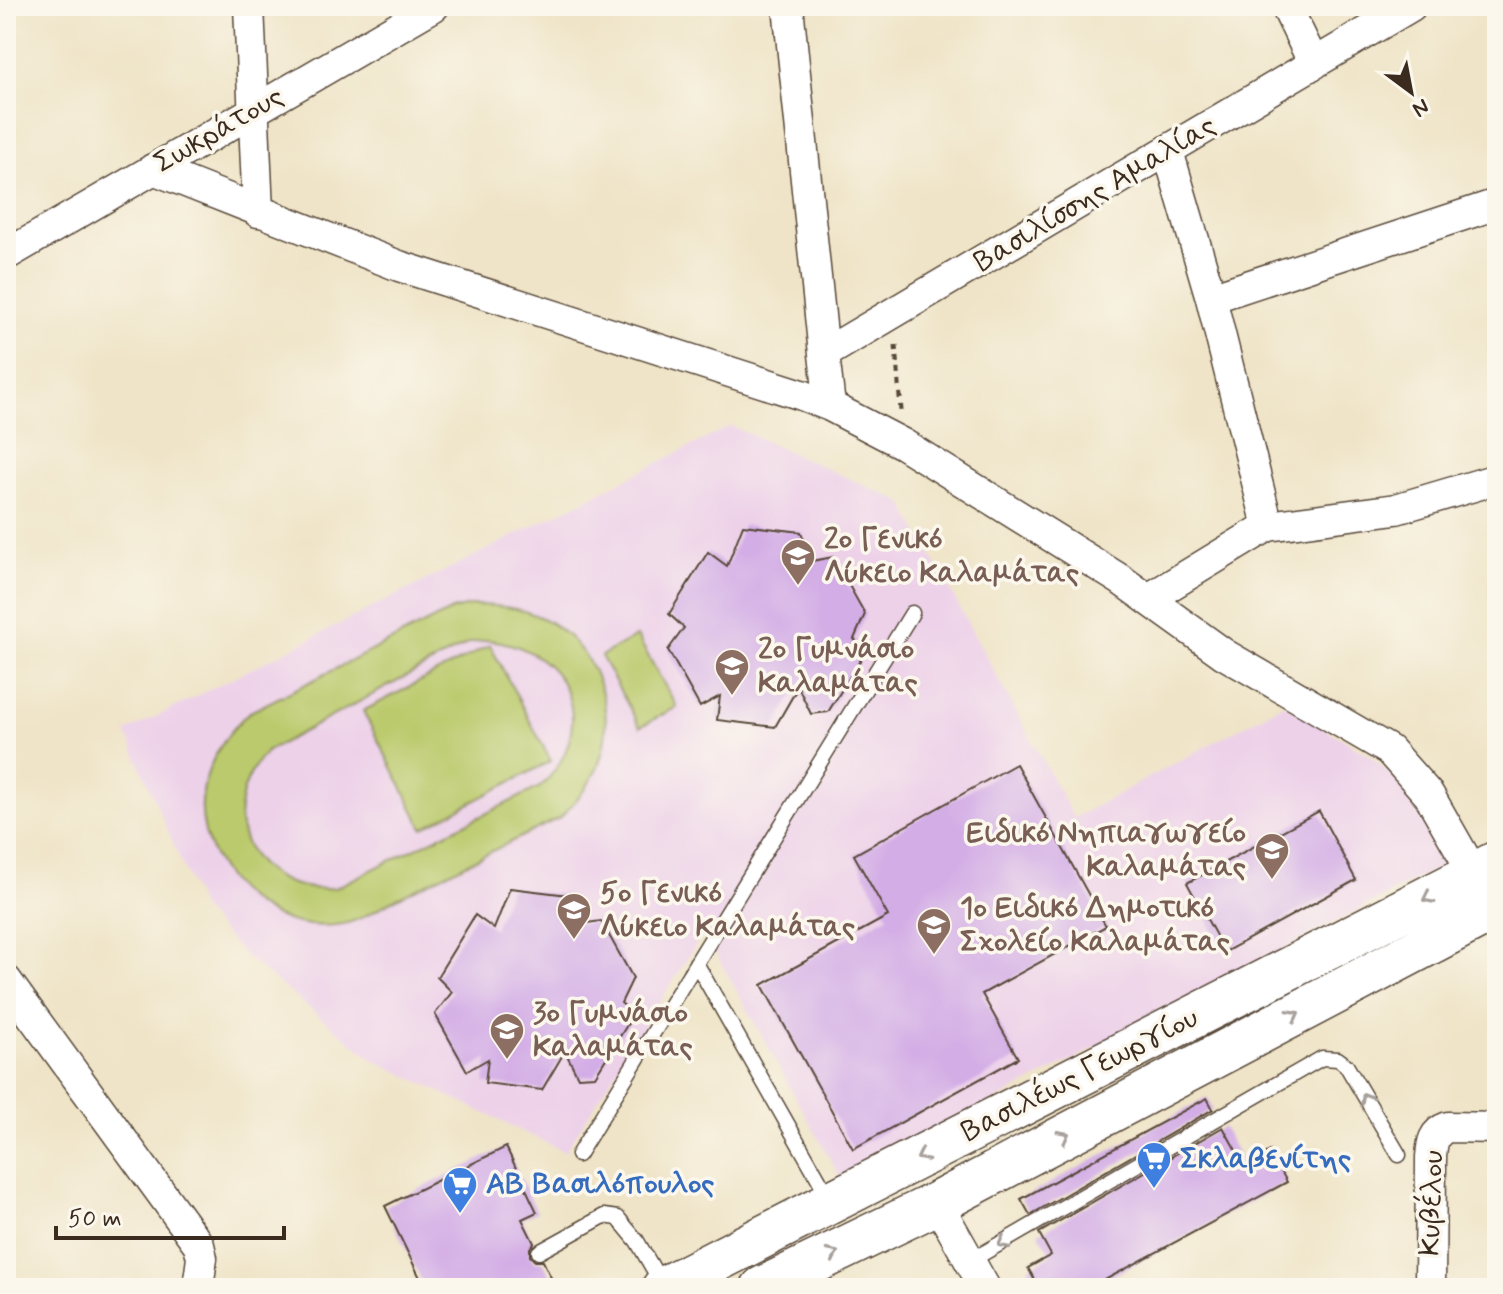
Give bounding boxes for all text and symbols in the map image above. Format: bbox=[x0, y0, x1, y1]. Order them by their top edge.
north arrow bbox=[1371, 52, 1451, 132]
street label: Σωκράτους bbox=[147, 77, 291, 183]
text: N bbox=[1407, 92, 1434, 123]
street label: Βασιλίσσης Αμαλίας bbox=[967, 106, 1223, 282]
place label: 2ο Γενικό Λύκειο Καλαμάτας bbox=[824, 520, 1079, 593]
school or university icon: 2ο Γενικό Λύκειο Καλαμάτας bbox=[779, 537, 817, 587]
place label: 2ο Γυμνάσιο Καλαμάτας bbox=[758, 630, 918, 703]
school or university icon: 2ο Γυμνάσιο Καλαμάτας bbox=[713, 647, 751, 697]
place label: Ειδικό Νηπιαγωγείο Καλαμάτας bbox=[966, 814, 1246, 887]
school or university icon: Ειδικό Νηπιαγωγείο Καλαμάτας bbox=[1253, 831, 1291, 881]
place label: 5ο Γενικό Λύκειο Καλαμάτας bbox=[600, 874, 855, 947]
one-way arrow bbox=[1421, 888, 1436, 903]
place label: 1ο Ειδικό Δημοτικό Σχολείο Καλαμάτας bbox=[960, 889, 1230, 962]
school or university icon: 5ο Γενικό Λύκειο Καλαμάτας bbox=[555, 891, 593, 941]
school or university icon: 1ο Ειδικό Δημοτικό Σχολείο Καλαμάτας bbox=[915, 906, 953, 956]
place label: 3ο Γυμνάσιο Καλαμάτας bbox=[533, 994, 693, 1067]
street label: Βασιλέως Γεωργίου bbox=[955, 998, 1205, 1152]
one-way arrow bbox=[1286, 1009, 1301, 1024]
school or university icon: 3ο Γυμνάσιο Καλαμάτας bbox=[488, 1011, 526, 1061]
one-way arrow bbox=[1360, 1093, 1376, 1107]
one-way arrow bbox=[1056, 1131, 1071, 1146]
supermarket icon: Σκλαβενίτης bbox=[1135, 1140, 1173, 1190]
place label: Σκλαβενίτης bbox=[1180, 1140, 1351, 1179]
one-way arrow bbox=[915, 1146, 930, 1161]
street label: Κυβέλου bbox=[1411, 1149, 1453, 1257]
supermarket icon: ΑΒ Βασιλόπουλος bbox=[441, 1165, 479, 1215]
place label: ΑΒ Βασιλόπουλος bbox=[486, 1165, 715, 1204]
scale bar bbox=[56, 1190, 284, 1240]
text: 50 m bbox=[68, 1204, 122, 1235]
one-way arrow bbox=[996, 1234, 1011, 1249]
one-way arrow bbox=[824, 1248, 839, 1264]

